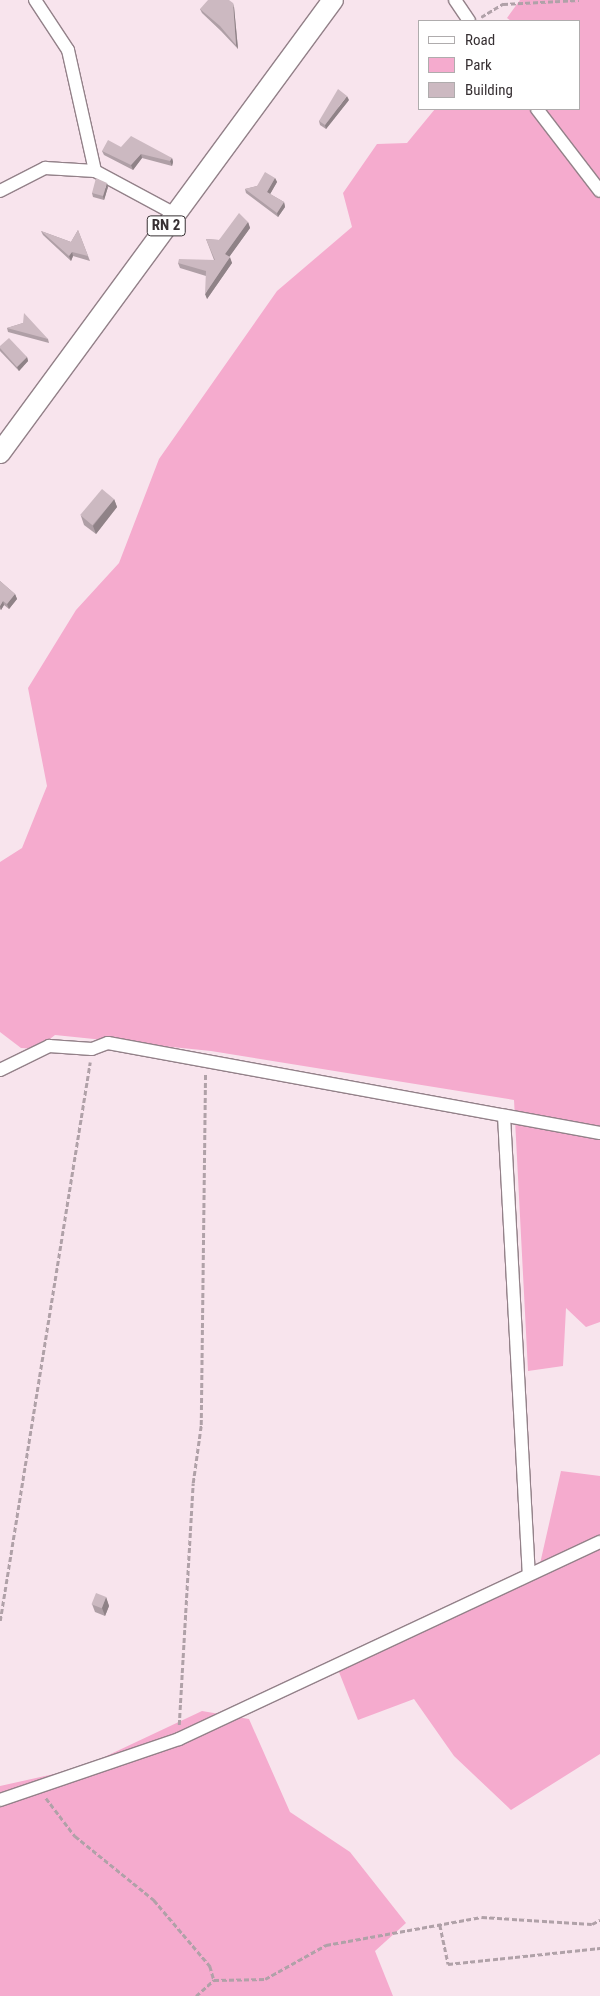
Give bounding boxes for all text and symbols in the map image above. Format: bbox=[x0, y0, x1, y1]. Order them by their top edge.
legend bbox=[418, 20, 580, 110]
text: Road bbox=[465, 31, 495, 49]
text: Park bbox=[465, 56, 492, 74]
text: Building bbox=[465, 81, 513, 99]
road number: RN 2 bbox=[146, 214, 186, 238]

